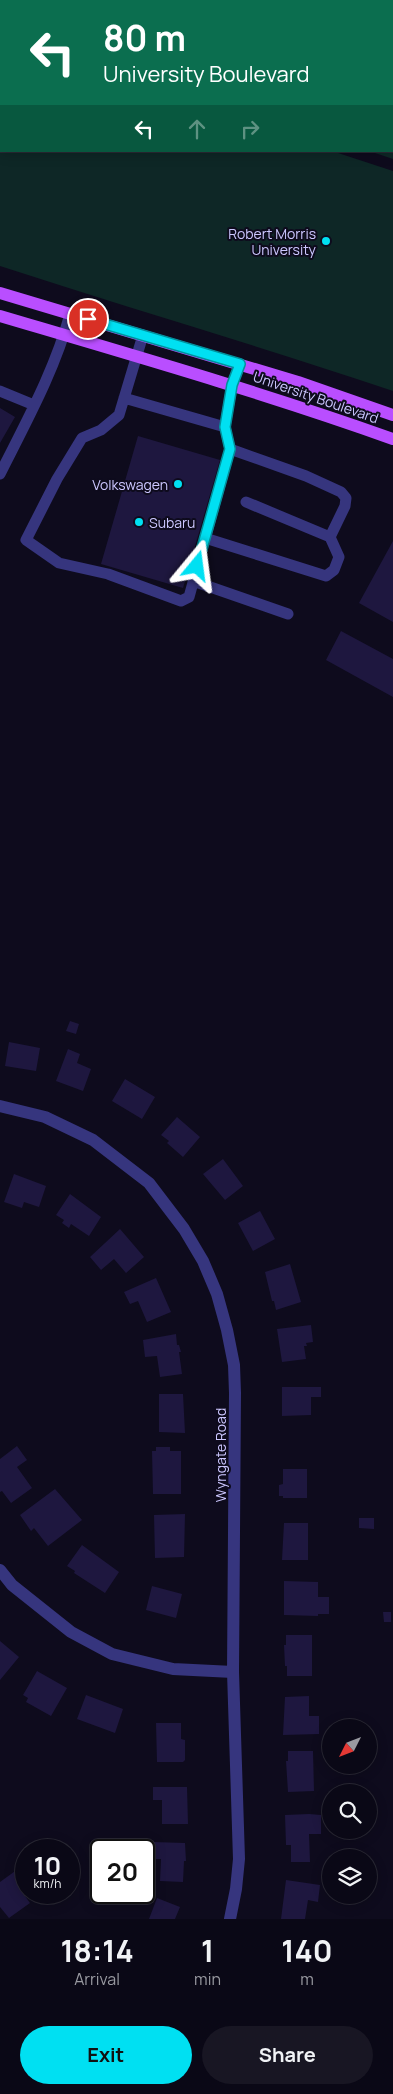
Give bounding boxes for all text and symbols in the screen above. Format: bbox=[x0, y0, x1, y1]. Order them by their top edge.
text: 80 m bbox=[103, 14, 186, 62]
icon: left bbox=[20, 20, 85, 85]
text: University Boulevard bbox=[103, 59, 310, 89]
icon: left bbox=[130, 115, 158, 143]
icon: ahead bbox=[183, 115, 211, 143]
icon: right bbox=[236, 115, 264, 143]
place label: Robert Morris University bbox=[228, 224, 317, 259]
marker: Robert Morris University bbox=[320, 235, 332, 247]
pin bbox=[67, 298, 109, 340]
icon: arrive bbox=[74, 305, 102, 333]
street label: University Boulevard bbox=[251, 367, 381, 427]
place label: Volkswagen bbox=[92, 475, 168, 494]
marker: Volkswagen bbox=[172, 478, 184, 490]
place label: Subaru bbox=[149, 513, 195, 532]
marker: Subaru bbox=[133, 516, 145, 528]
position arrow bbox=[170, 539, 222, 591]
street label: Wyngate Road bbox=[211, 1408, 230, 1502]
north arrow bbox=[322, 1719, 378, 1774]
map controls bbox=[322, 1719, 377, 1904]
button: search bbox=[322, 1784, 377, 1839]
speed limit sign: 20 bbox=[90, 1839, 155, 1904]
text: 10 bbox=[34, 1848, 61, 1883]
button: layers bbox=[322, 1849, 377, 1904]
text: km/h bbox=[34, 1875, 61, 1892]
text: 18:14 bbox=[60, 1930, 134, 1971]
text: 1 bbox=[201, 1930, 214, 1971]
text: 140 bbox=[281, 1930, 333, 1971]
text: Arrival bbox=[74, 1968, 120, 1990]
text: min bbox=[194, 1968, 221, 1990]
text: m bbox=[300, 1968, 314, 1990]
button: Exit bbox=[20, 2026, 192, 2084]
button: Share bbox=[202, 2026, 373, 2084]

